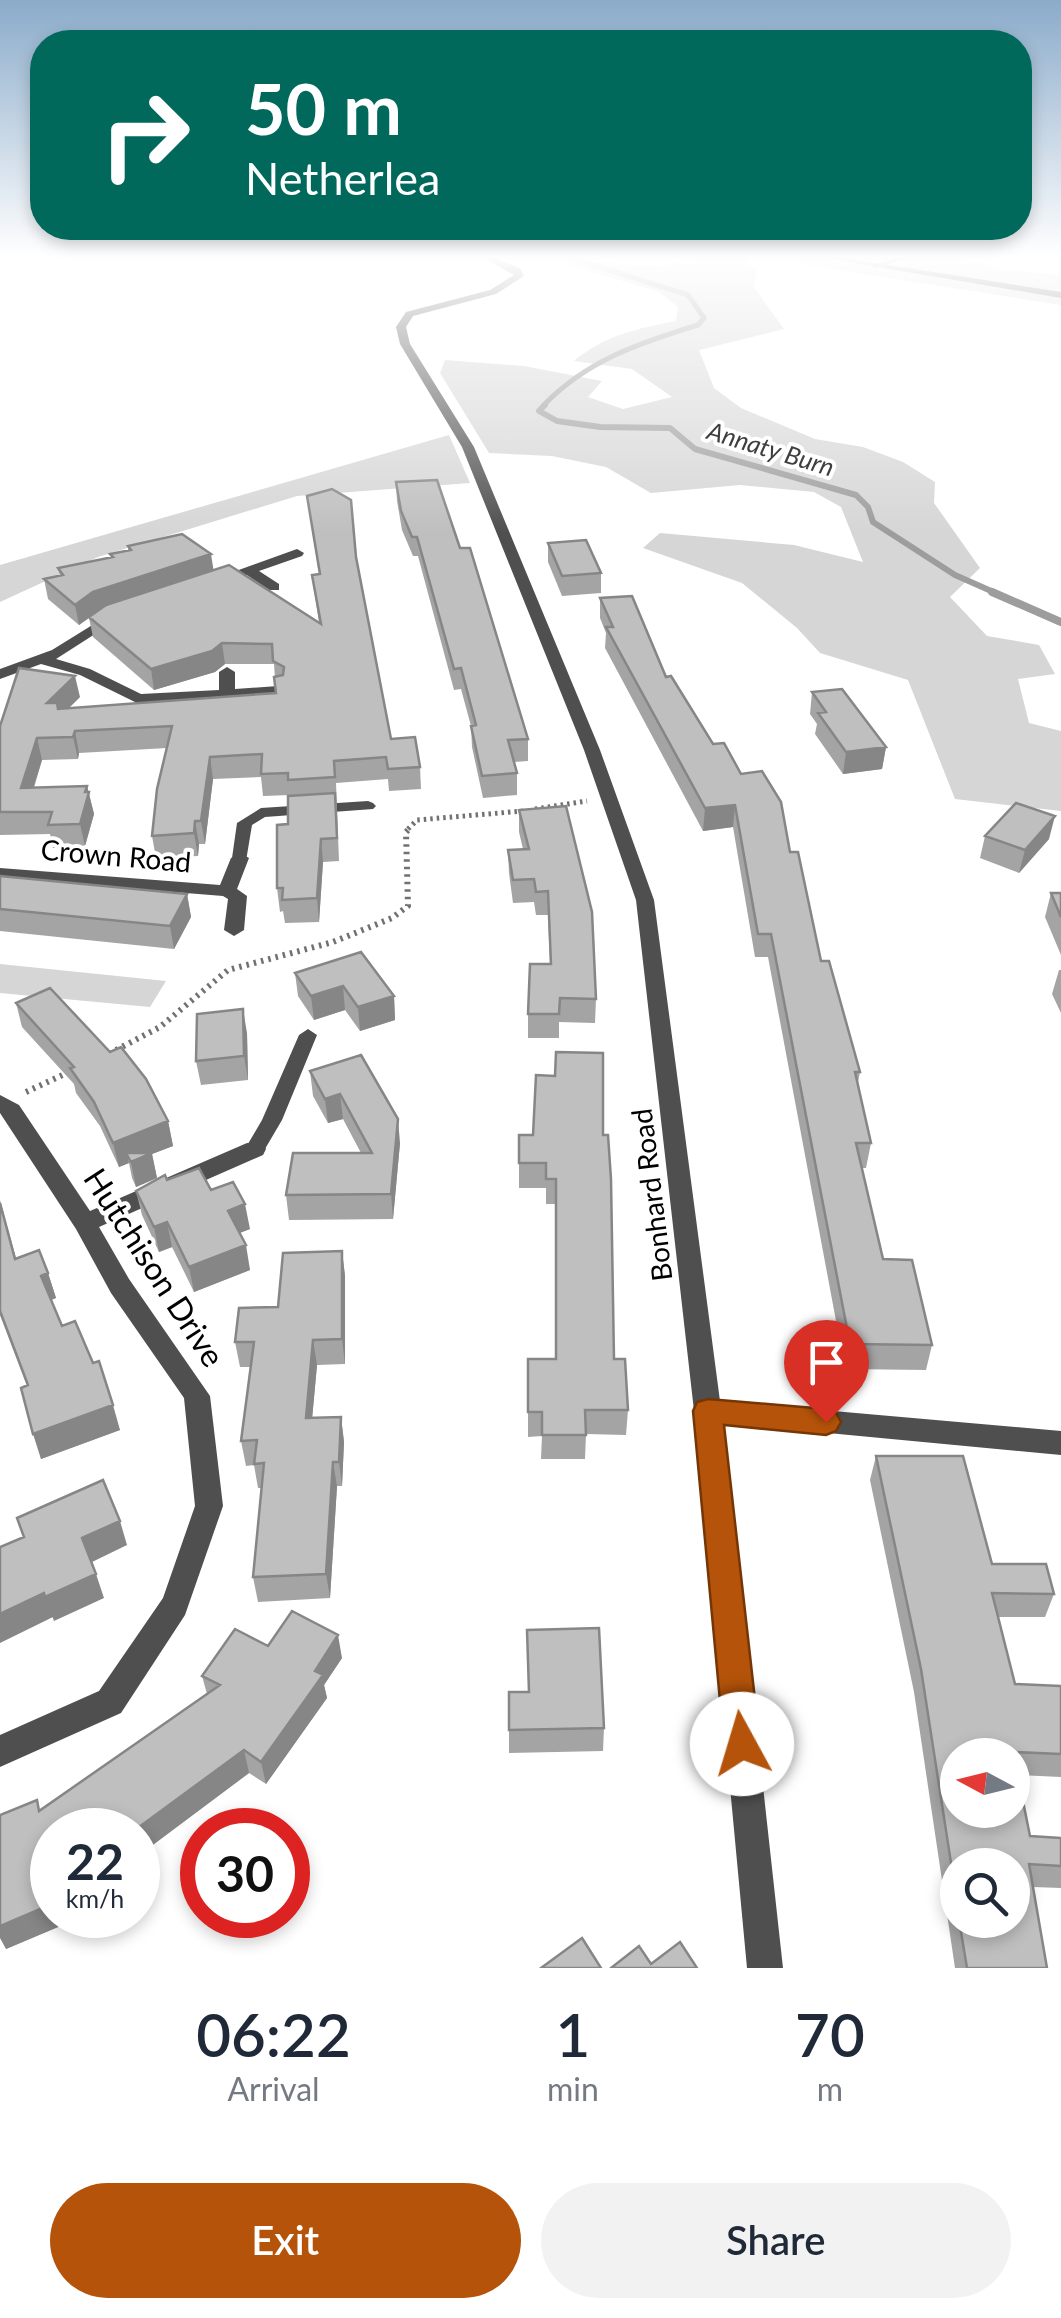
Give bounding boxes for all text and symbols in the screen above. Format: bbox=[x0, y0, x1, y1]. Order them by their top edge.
text: 50 m bbox=[245, 66, 402, 150]
icon: right bbox=[80, 70, 210, 200]
text: Netherlea bbox=[245, 151, 440, 205]
water label: Annaty Burn bbox=[703, 414, 838, 482]
street label: Crown Road bbox=[39, 831, 193, 879]
street label: Bonhard Road bbox=[624, 1107, 678, 1283]
street label: Hutchison Drive bbox=[76, 1161, 234, 1373]
pin bbox=[784, 1320, 869, 1423]
icon: arrive bbox=[799, 1335, 854, 1390]
position arrow bbox=[690, 1692, 794, 1796]
north arrow bbox=[940, 1738, 1030, 1828]
map controls bbox=[940, 1738, 1030, 1938]
speed limit sign: 30 bbox=[180, 1808, 310, 1938]
text: 22 bbox=[66, 1831, 124, 1891]
button: search bbox=[940, 1848, 1030, 1938]
text: km/h bbox=[66, 1883, 124, 1913]
text: 06:22 bbox=[196, 1998, 351, 2070]
text: 1 bbox=[556, 1998, 590, 2070]
text: 70 bbox=[795, 1998, 865, 2070]
text: Arrival bbox=[227, 2069, 320, 2108]
text: min bbox=[547, 2069, 599, 2108]
text: m bbox=[817, 2069, 843, 2108]
button: Exit bbox=[50, 2183, 521, 2298]
button: Share bbox=[541, 2183, 1011, 2298]

